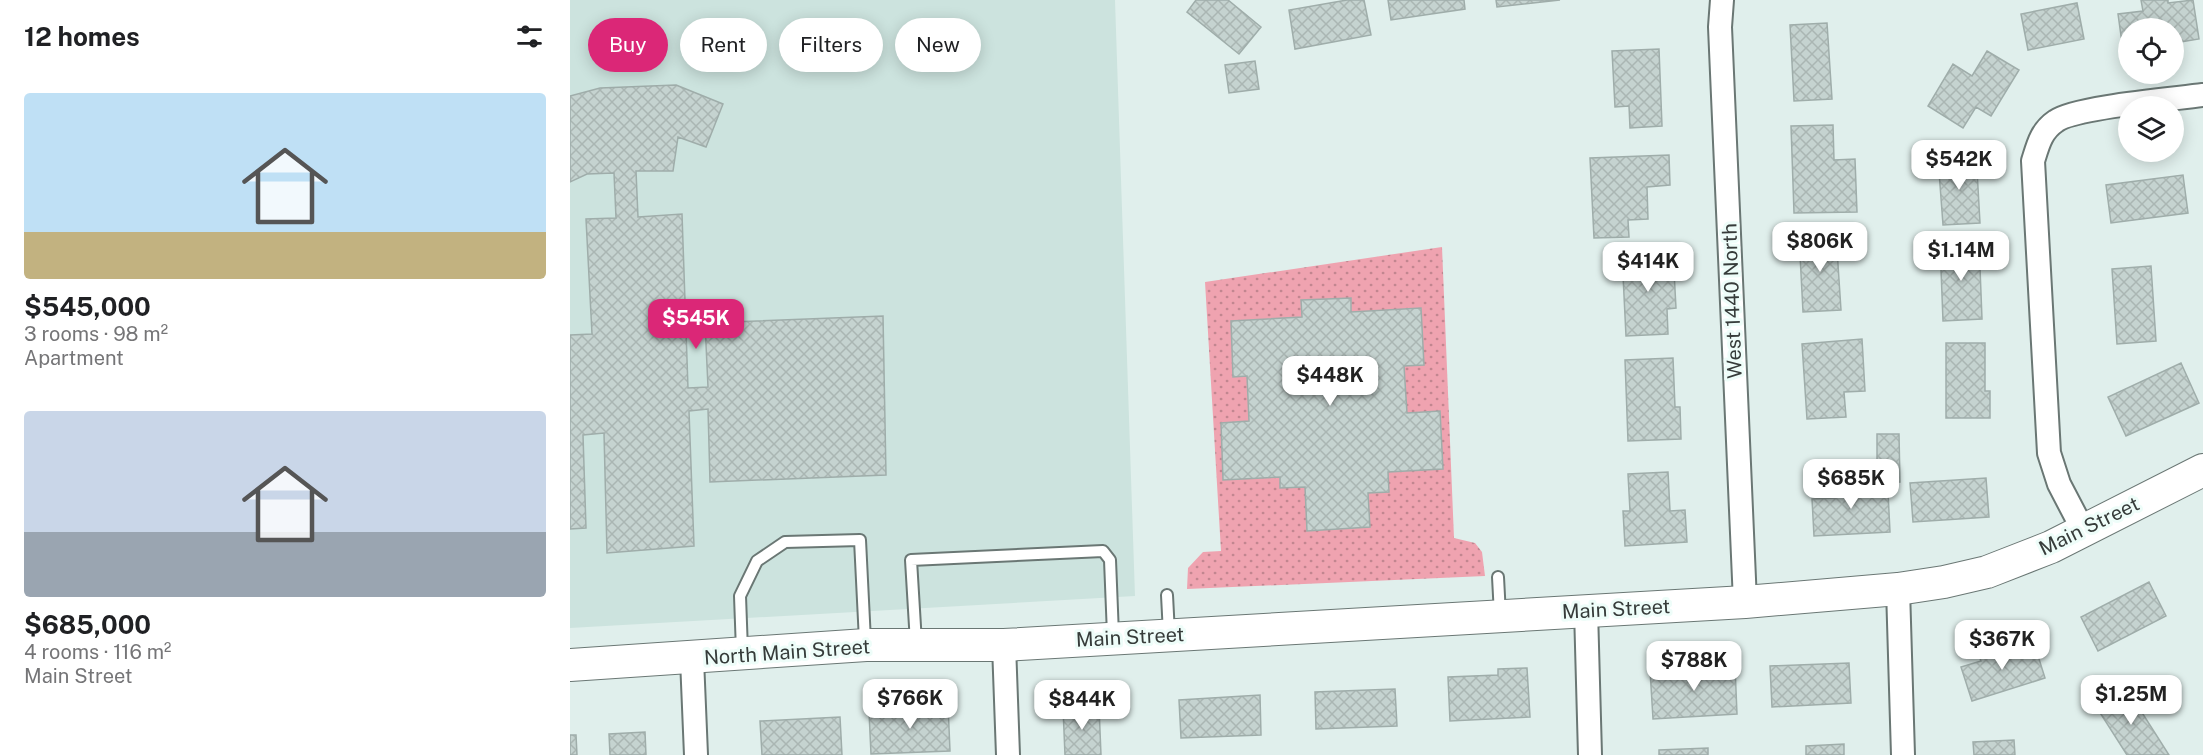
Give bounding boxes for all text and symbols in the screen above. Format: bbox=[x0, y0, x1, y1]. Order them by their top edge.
chip: Buy bbox=[588, 18, 668, 72]
chip: Rent bbox=[680, 18, 767, 72]
chip: Filters bbox=[779, 18, 883, 72]
chip: New bbox=[895, 18, 981, 72]
map controls bbox=[2118, 18, 2184, 162]
button: locate bbox=[2118, 18, 2184, 84]
icon: filters bbox=[513, 20, 546, 53]
text: 12 homes bbox=[24, 21, 140, 52]
button: layers bbox=[2118, 96, 2184, 162]
icon: home bbox=[231, 132, 339, 240]
pin: $542K bbox=[1917, 140, 2001, 191]
text: $542K bbox=[1925, 147, 1993, 171]
pin: $806K bbox=[1778, 222, 1862, 273]
street label: West 1440 North bbox=[1717, 223, 1747, 379]
text: $806K bbox=[1786, 229, 1854, 253]
pin: $1.14M bbox=[1912, 231, 2010, 282]
text: $1.14M bbox=[1927, 238, 1995, 262]
pin: $414K bbox=[1606, 242, 1690, 293]
text: $414K bbox=[1617, 249, 1679, 273]
text: $545,000 bbox=[24, 291, 151, 322]
pin: $545K bbox=[654, 299, 738, 350]
text: $545K bbox=[662, 306, 730, 330]
text: 3 rooms · 98 m² bbox=[24, 322, 168, 346]
text: Apartment bbox=[24, 346, 124, 370]
pin: $448K bbox=[1288, 356, 1372, 407]
text: $448K bbox=[1296, 363, 1364, 387]
icon: home bbox=[231, 450, 339, 558]
pin: $685K bbox=[1809, 459, 1893, 510]
text: $685K bbox=[1817, 466, 1885, 490]
street label: Main Street bbox=[2035, 491, 2143, 561]
street label: Main Street bbox=[1561, 594, 1671, 624]
text: $685,000 bbox=[24, 609, 151, 640]
pin: $367K bbox=[1960, 620, 2044, 671]
street label: Main Street bbox=[1075, 622, 1185, 652]
text: $367K bbox=[1969, 627, 2035, 651]
street label: North Main Street bbox=[703, 634, 871, 670]
text: 4 rooms · 116 m² bbox=[24, 640, 171, 664]
pin: $788K bbox=[1652, 641, 1736, 692]
text: $788K bbox=[1660, 648, 1728, 672]
text: Main Street bbox=[24, 664, 133, 688]
pin: $1.25M bbox=[2082, 675, 2180, 726]
pin: $766K bbox=[868, 679, 952, 730]
pin: $844K bbox=[1040, 680, 1124, 731]
text: $1.25M bbox=[2095, 682, 2167, 706]
text: $766K bbox=[877, 686, 943, 710]
text: $844K bbox=[1048, 687, 1116, 711]

